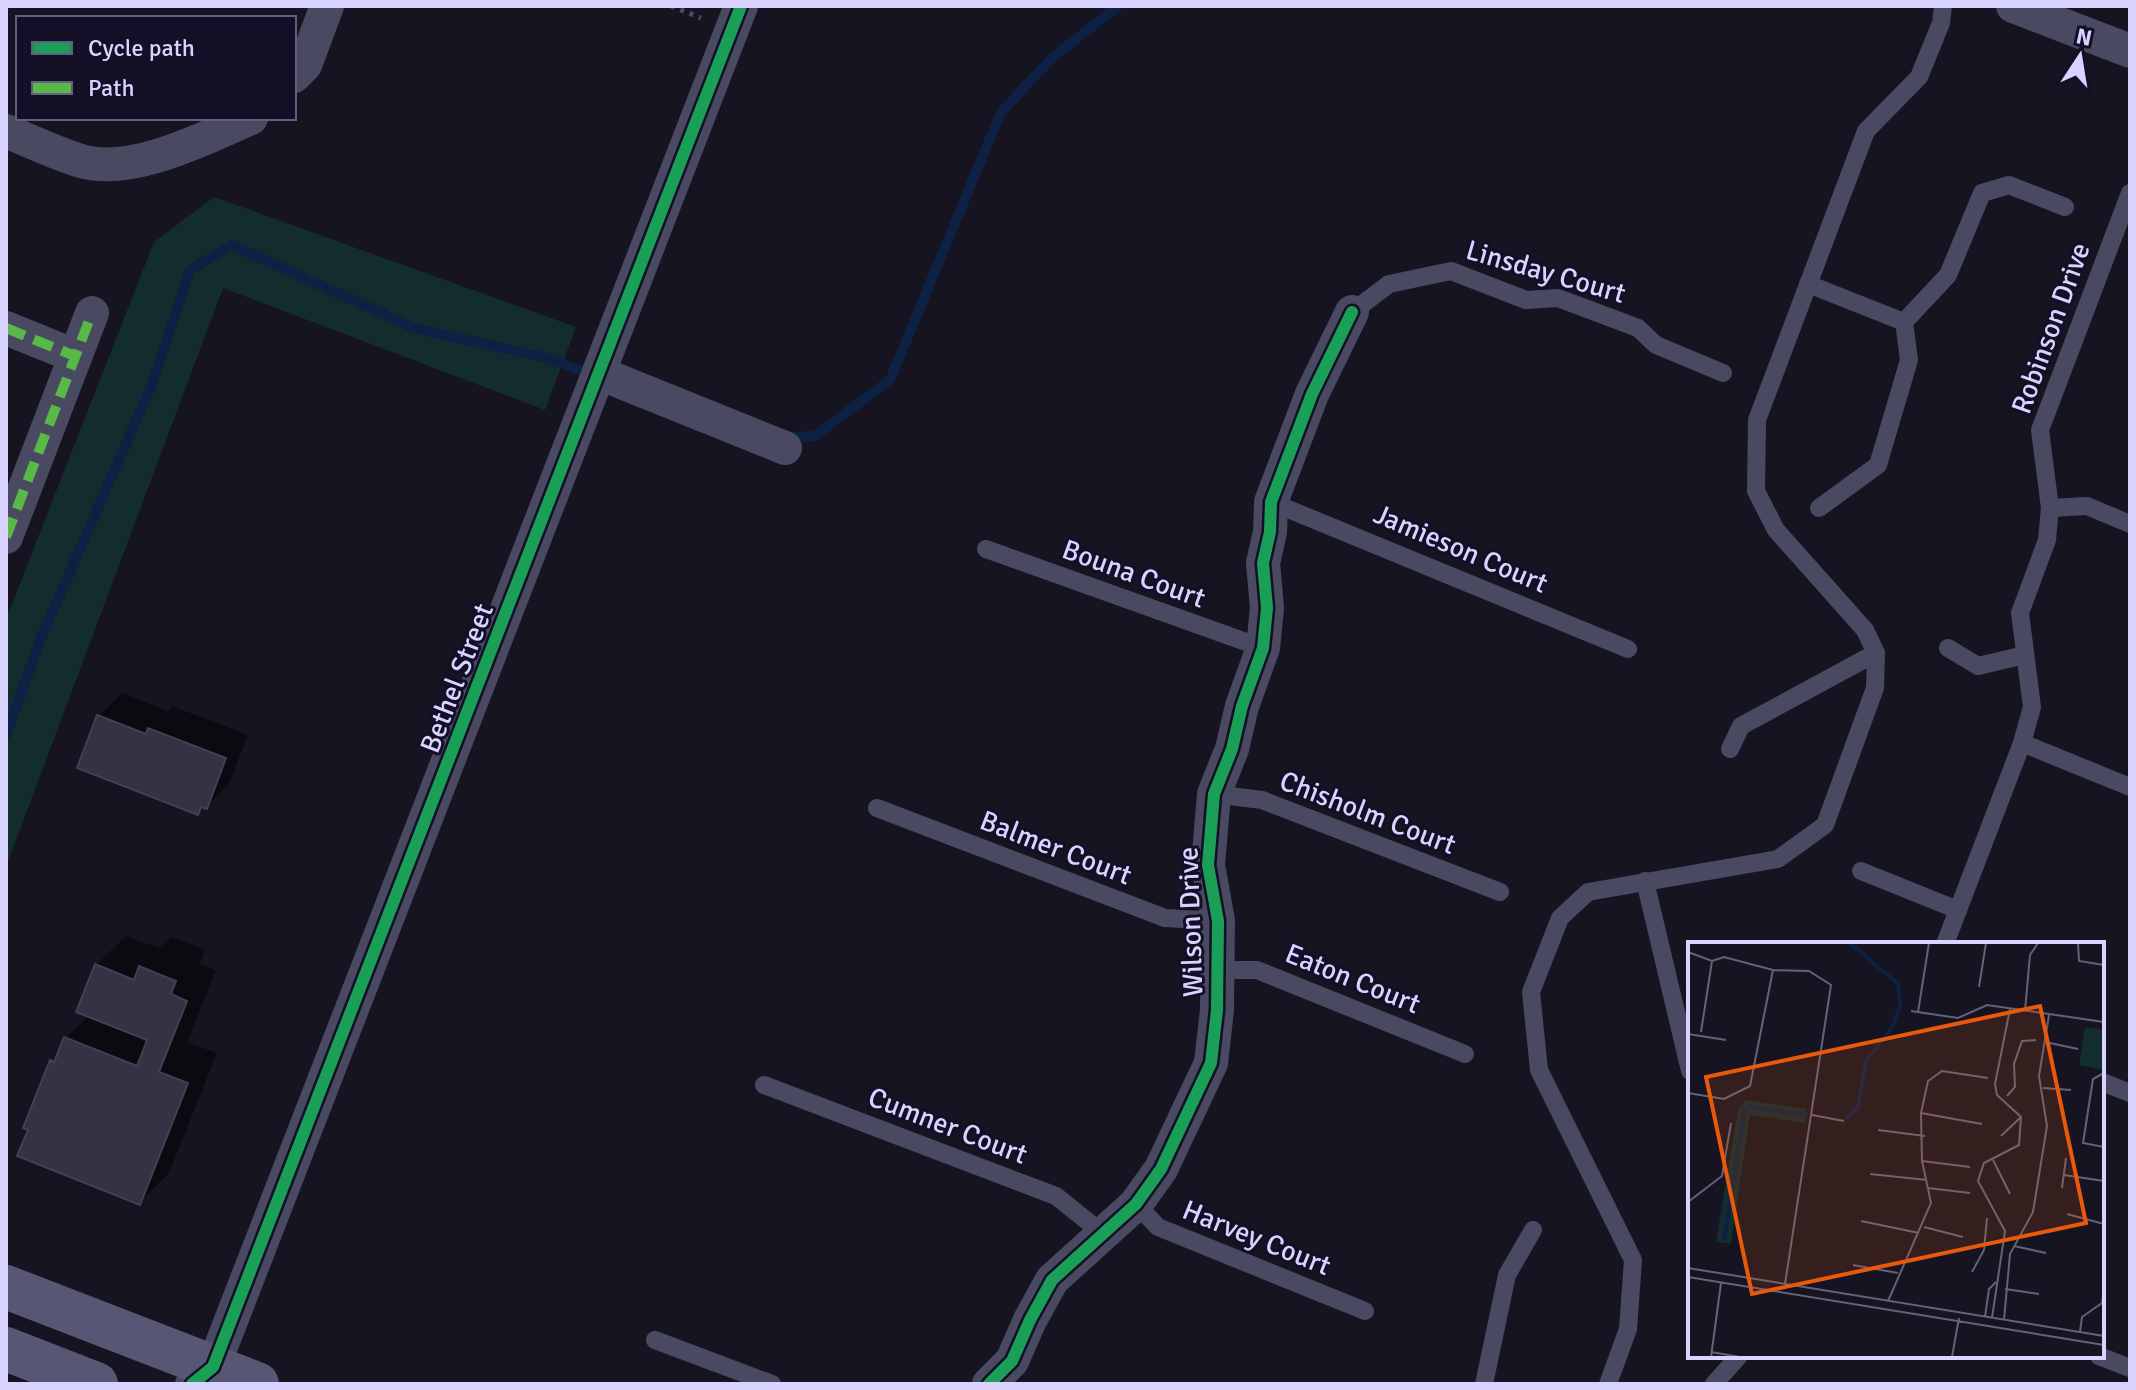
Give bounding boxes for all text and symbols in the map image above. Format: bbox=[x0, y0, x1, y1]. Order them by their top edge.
legend bbox=[16, 16, 296, 120]
north arrow bbox=[2040, 16, 2120, 96]
text: N bbox=[2074, 22, 2094, 52]
text: Cycle path bbox=[88, 33, 195, 63]
text: Path bbox=[88, 73, 134, 103]
street label: Linsday Court bbox=[1462, 233, 1630, 311]
street label: Robinson Drive bbox=[2004, 238, 2098, 419]
street label: Jamieson Court bbox=[1369, 497, 1553, 601]
street label: Bouna Court bbox=[1057, 532, 1210, 616]
street label: Bethel Street bbox=[413, 599, 501, 758]
street label: Chisholm Court bbox=[1275, 764, 1461, 862]
street label: Balmer Court bbox=[975, 803, 1136, 892]
street label: Wilson Drive bbox=[1171, 846, 1211, 998]
street label: Eaton Court bbox=[1280, 937, 1425, 1021]
inset map bbox=[1688, 942, 2104, 1358]
street label: Cumner Court bbox=[863, 1080, 1032, 1172]
street label: Harvey Court bbox=[1178, 1193, 1336, 1283]

